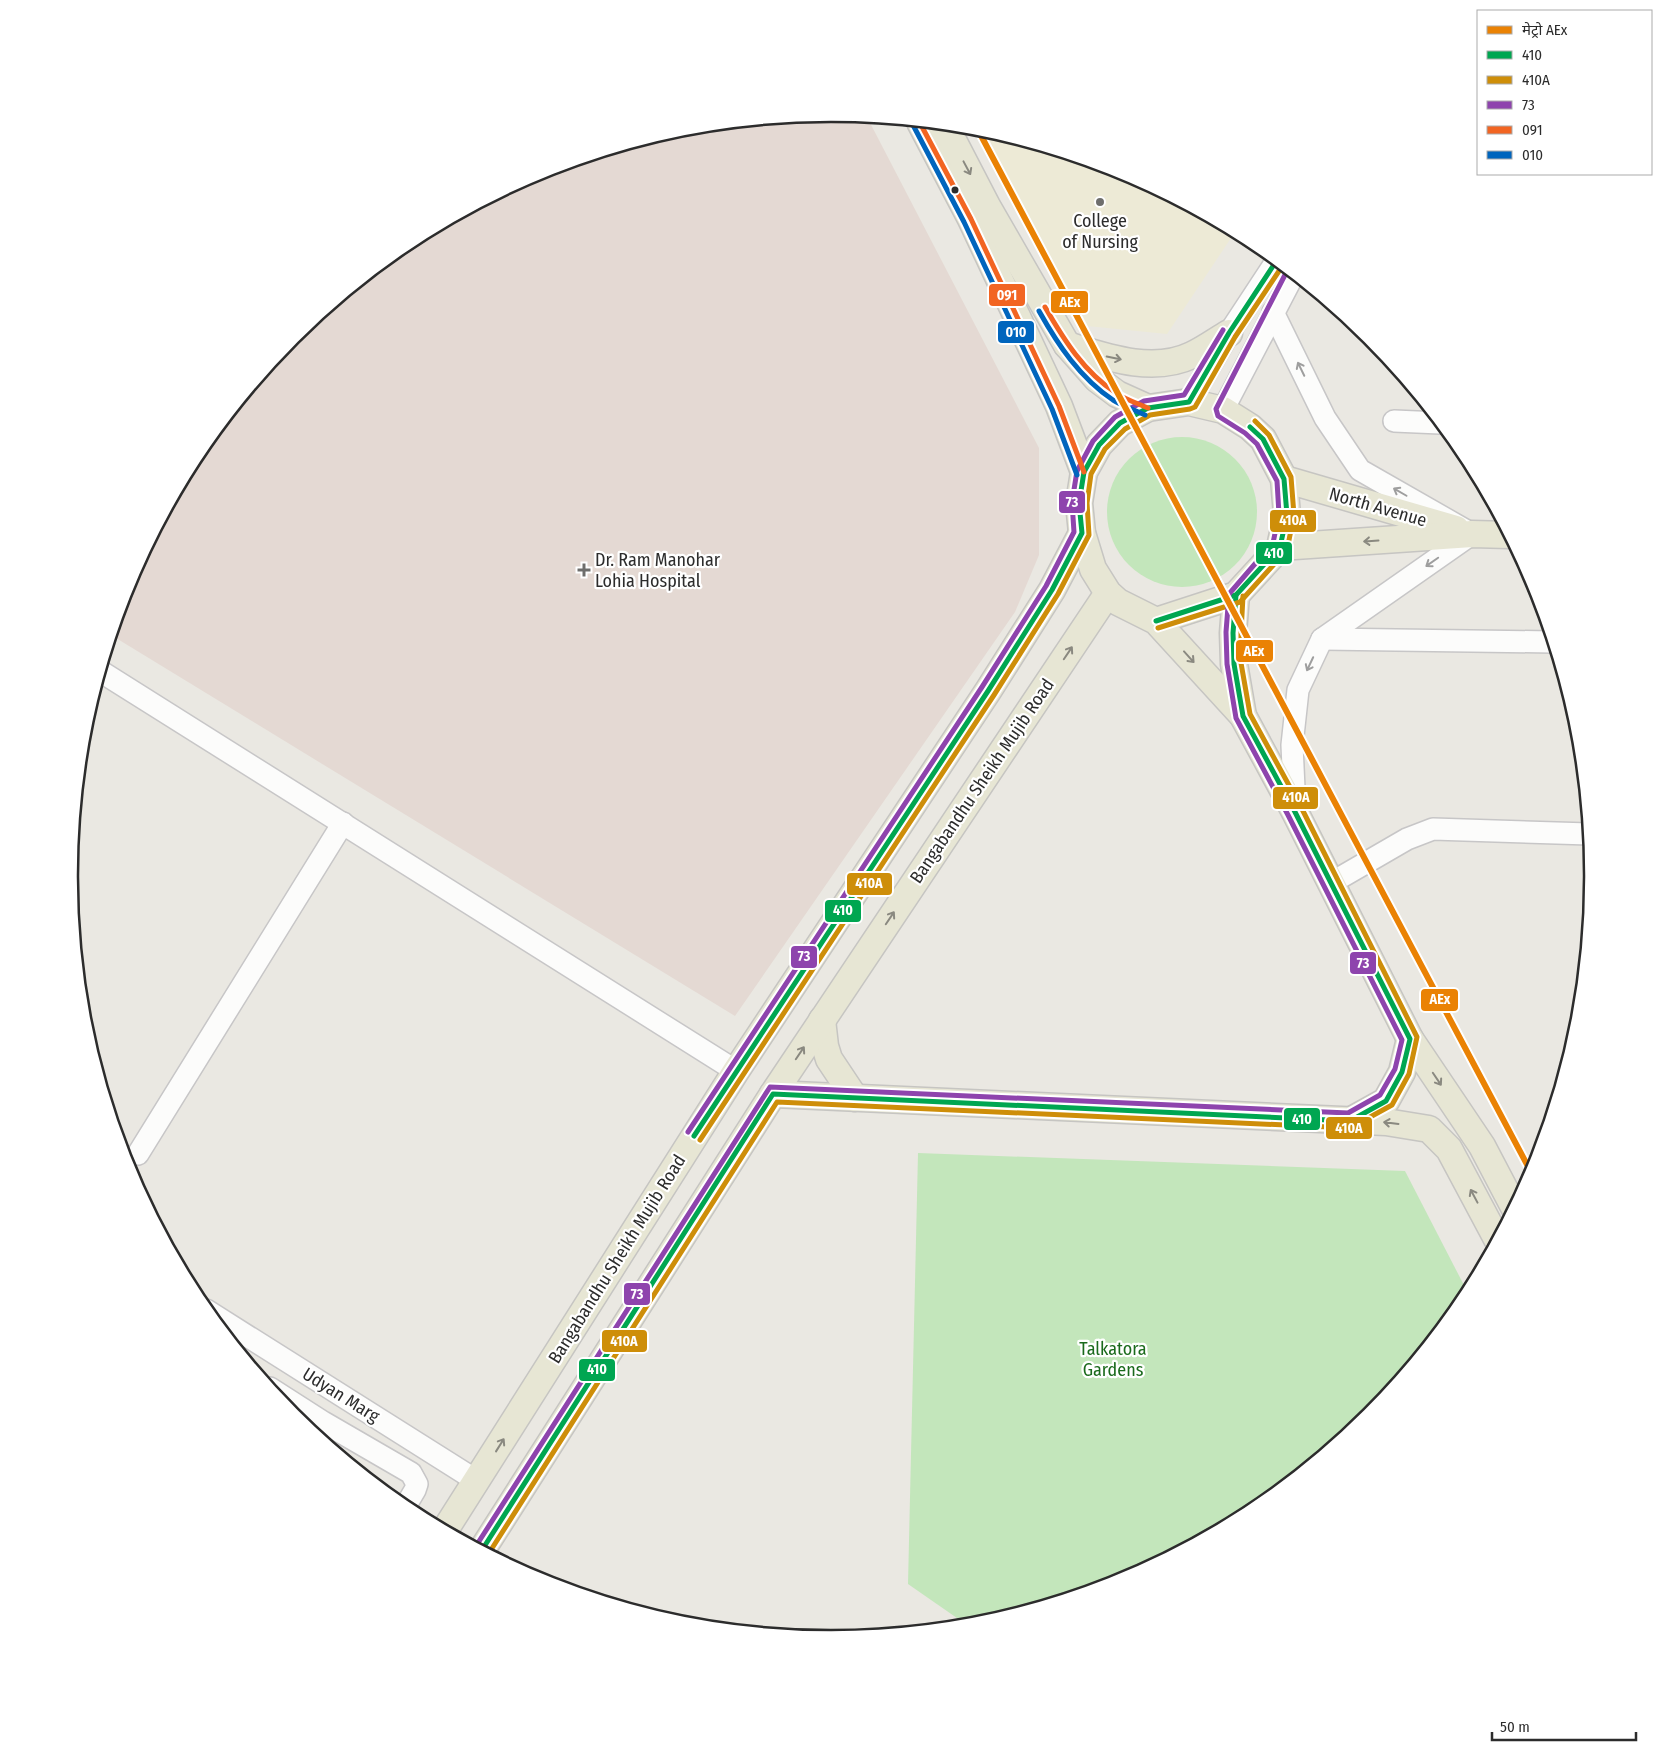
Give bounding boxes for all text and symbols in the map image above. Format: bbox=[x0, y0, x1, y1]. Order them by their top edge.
legend bbox=[1477, 10, 1652, 175]
text: मेट्रो AEx bbox=[1522, 21, 1568, 39]
text: 410 bbox=[1522, 46, 1542, 64]
text: 410A bbox=[1522, 71, 1550, 89]
text: 73 bbox=[1522, 96, 1535, 114]
text: 091 bbox=[1522, 121, 1543, 139]
text: 010 bbox=[1522, 146, 1543, 164]
one-way arrow bbox=[963, 160, 972, 175]
unlabelled marker bbox=[950, 185, 960, 195]
marker: College of Nursing bbox=[1094, 196, 1106, 208]
place label: College of Nursing bbox=[1062, 210, 1138, 253]
line badge: 091 bbox=[988, 283, 1026, 307]
text: 091 bbox=[997, 287, 1017, 304]
line badge: AEx bbox=[1050, 290, 1089, 314]
text: AEx bbox=[1059, 294, 1081, 311]
line badge: 010 bbox=[997, 320, 1035, 344]
text: 010 bbox=[1006, 324, 1027, 341]
one-way arrow bbox=[1106, 354, 1122, 363]
one-way arrow bbox=[1296, 362, 1305, 377]
street label: North Avenue bbox=[1327, 483, 1429, 531]
one-way arrow bbox=[1393, 487, 1407, 497]
line badge: 73 bbox=[1058, 490, 1086, 514]
text: 73 bbox=[1066, 494, 1079, 511]
line badge: 410A bbox=[1269, 509, 1317, 533]
text: 410A bbox=[1279, 512, 1307, 529]
one-way arrow bbox=[1364, 536, 1380, 545]
line badge: 410 bbox=[1255, 541, 1293, 565]
text: 410 bbox=[1264, 545, 1284, 562]
place label: Dr. Ram Manohar Lohia Hospital bbox=[595, 549, 721, 592]
one-way arrow bbox=[1426, 557, 1440, 567]
marker: Dr. Ram Manohar Lohia Hospital bbox=[577, 563, 591, 577]
line badge: AEx bbox=[1235, 639, 1274, 663]
text: AEx bbox=[1243, 643, 1265, 660]
one-way arrow bbox=[1064, 646, 1074, 660]
one-way arrow bbox=[1183, 651, 1195, 664]
one-way arrow bbox=[1305, 656, 1315, 671]
street label: Bangabandhu Sheikh Mujib Road bbox=[905, 675, 1059, 887]
line badge: 410A bbox=[1272, 786, 1319, 810]
text: 410A bbox=[1282, 789, 1310, 806]
line badge: 410A bbox=[846, 872, 893, 896]
text: 410A bbox=[855, 875, 883, 892]
line badge: 410 bbox=[824, 899, 862, 923]
text: 410 bbox=[833, 902, 853, 919]
one-way arrow bbox=[885, 912, 895, 926]
line badge: 73 bbox=[790, 945, 818, 969]
text: 73 bbox=[798, 948, 811, 965]
line badge: 73 bbox=[1349, 951, 1377, 975]
text: 73 bbox=[1357, 955, 1370, 972]
line badge: AEx bbox=[1420, 988, 1459, 1012]
text: AEx bbox=[1429, 991, 1451, 1008]
one-way arrow bbox=[795, 1047, 805, 1061]
one-way arrow bbox=[1432, 1072, 1442, 1086]
line badge: 410 bbox=[1283, 1107, 1321, 1131]
text: 410 bbox=[1292, 1111, 1312, 1128]
line badge: 410A bbox=[1325, 1116, 1373, 1140]
one-way arrow bbox=[1384, 1118, 1400, 1128]
text: 410A bbox=[1335, 1120, 1363, 1137]
street label: Bangabandhu Sheikh Mujib Road bbox=[544, 1151, 690, 1367]
one-way arrow bbox=[1469, 1189, 1479, 1204]
line badge: 73 bbox=[623, 1282, 651, 1306]
text: 73 bbox=[631, 1286, 644, 1303]
line badge: 410A bbox=[601, 1329, 648, 1353]
text: 410A bbox=[610, 1333, 638, 1350]
park label: Talkatora Gardens bbox=[1079, 1338, 1147, 1381]
line badge: 410 bbox=[578, 1358, 616, 1382]
text: 410 bbox=[587, 1361, 607, 1378]
street label: Udyan Marg bbox=[298, 1363, 384, 1428]
one-way arrow bbox=[495, 1438, 505, 1452]
scale bar bbox=[1492, 1710, 1636, 1742]
text: 50 m bbox=[1500, 1718, 1530, 1736]

